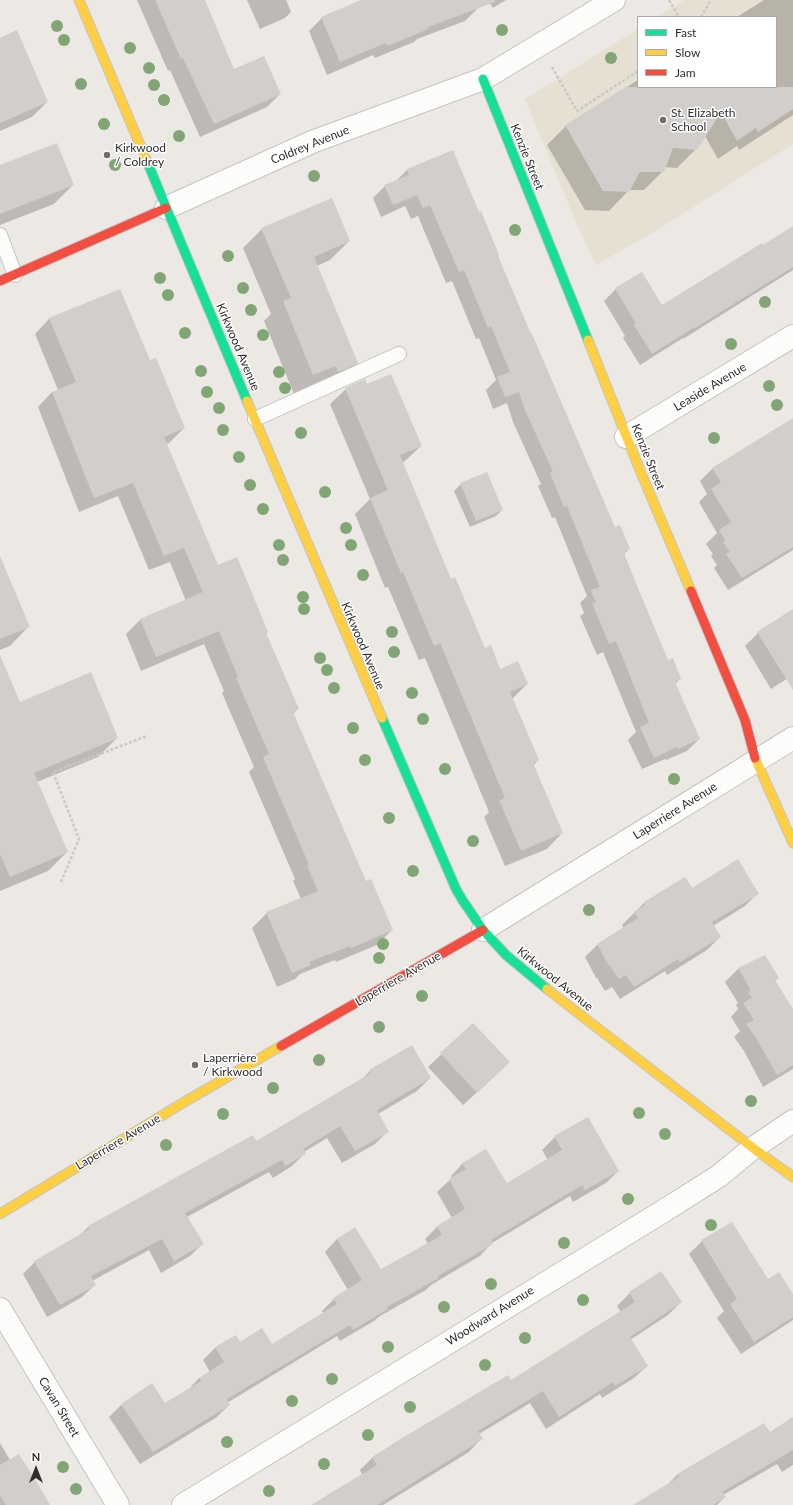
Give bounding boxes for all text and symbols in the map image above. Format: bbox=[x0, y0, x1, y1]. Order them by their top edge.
legend bbox=[637, 16, 777, 88]
text: Fast bbox=[675, 25, 696, 40]
text: Slow bbox=[675, 45, 700, 60]
text: Jam bbox=[675, 65, 696, 80]
place label: St. Elizabeth School bbox=[671, 106, 735, 134]
marker: St. Elizabeth School bbox=[658, 115, 668, 125]
street label: Kenzie Street bbox=[507, 122, 547, 192]
street label: Coldrey Avenue bbox=[269, 123, 351, 167]
place label: Kirkwood / Coldrey bbox=[115, 141, 166, 169]
marker: Kirkwood / Coldrey bbox=[102, 150, 112, 160]
street label: Kirkwood Avenue bbox=[213, 301, 263, 393]
street label: Leaside Avenue bbox=[671, 360, 749, 414]
street label: Kenzie Street bbox=[628, 422, 668, 492]
street label: Kirkwood Avenue bbox=[338, 600, 388, 692]
street label: Laperriere Avenue bbox=[630, 779, 720, 843]
street label: Kirkwood Avenue bbox=[514, 944, 596, 1014]
street label: Laperriere Avenue bbox=[353, 949, 443, 1009]
place label: Laperrière / Kirkwood bbox=[203, 1051, 262, 1079]
marker: Laperrière / Kirkwood bbox=[190, 1060, 200, 1070]
street label: Laperriere Avenue bbox=[73, 1111, 163, 1173]
street label: Woodward Avenue bbox=[443, 1283, 537, 1349]
street label: Cavan Street bbox=[36, 1374, 82, 1440]
north arrow bbox=[16, 1449, 56, 1489]
text: N bbox=[32, 1450, 40, 1463]

